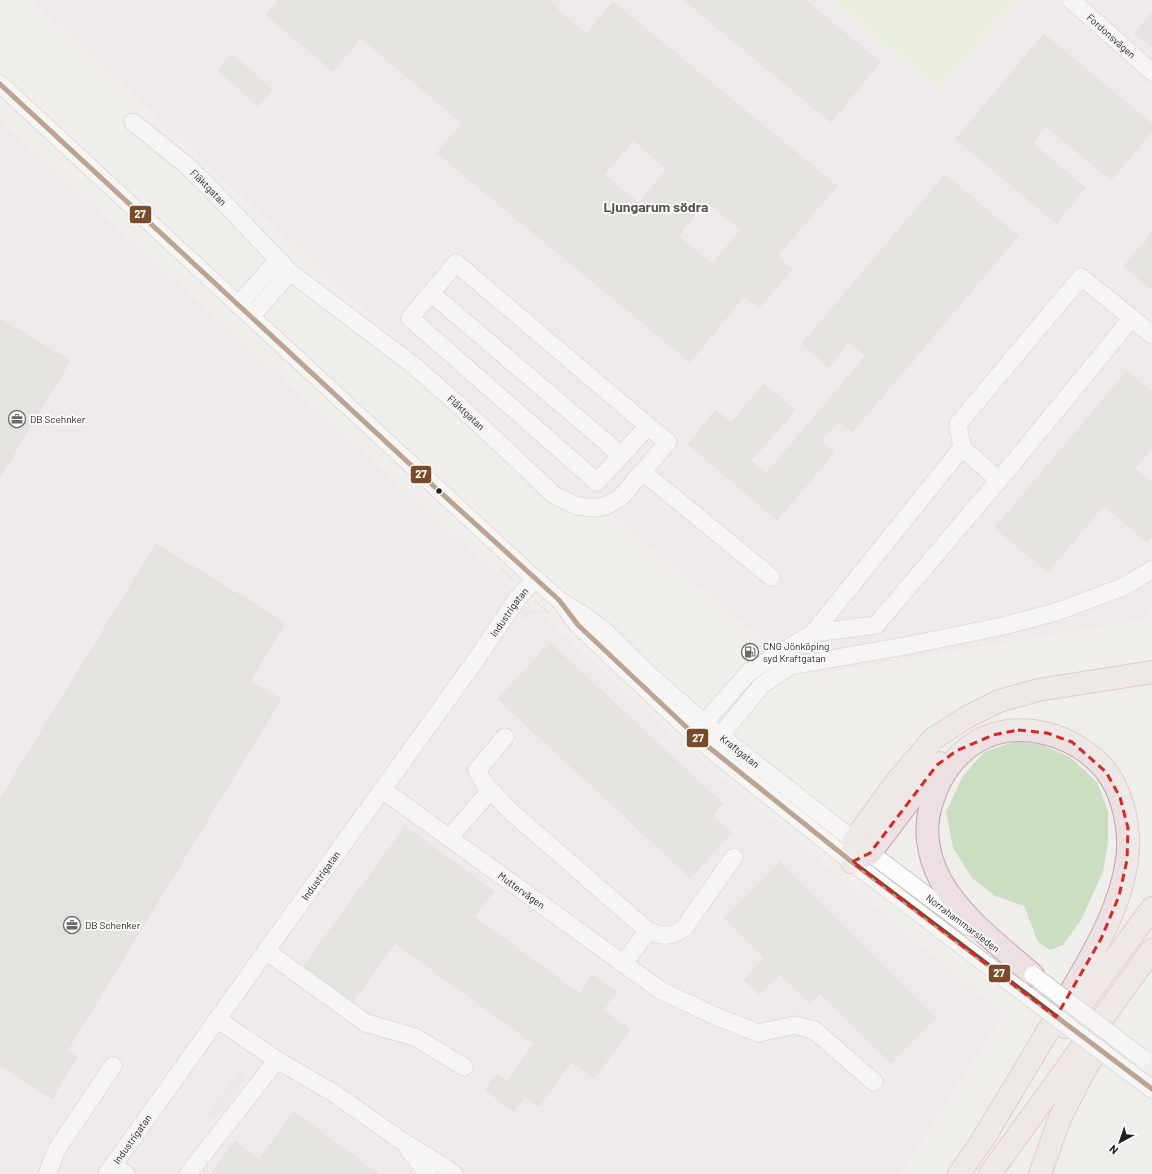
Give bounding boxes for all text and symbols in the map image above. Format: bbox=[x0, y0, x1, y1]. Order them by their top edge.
street label: Fordonsvägen bbox=[1085, 11, 1138, 61]
street label: Fläktgatan bbox=[188, 167, 229, 208]
district label: Ljungarum södra bbox=[604, 198, 708, 215]
line badge: 27 bbox=[129, 205, 152, 224]
text: 27 bbox=[134, 207, 146, 220]
street label: Fläktgatan bbox=[445, 392, 487, 432]
office icon: DB Scehnker bbox=[7, 409, 27, 429]
place label: DB Scehnker bbox=[30, 413, 86, 425]
line badge: 27 bbox=[410, 465, 432, 484]
text: 27 bbox=[415, 467, 427, 480]
unlabelled marker bbox=[434, 486, 444, 496]
street label: Industrigatan bbox=[487, 585, 531, 639]
place label: CNG Jönköping syd Kraftgatan bbox=[763, 640, 829, 664]
fuel station icon: CNG Jönköping syd Kraftgatan bbox=[740, 642, 760, 662]
line badge: 27 bbox=[686, 728, 709, 748]
text: 27 bbox=[692, 731, 704, 744]
street label: Kraftgatan bbox=[718, 732, 762, 770]
street label: Industrigatan bbox=[299, 848, 342, 903]
street label: Muttervägen bbox=[496, 869, 547, 911]
street label: Norrahammarsleden bbox=[924, 891, 1002, 955]
office icon: DB Schenker bbox=[62, 915, 82, 935]
place label: DB Schenker bbox=[85, 919, 141, 931]
line badge: 27 bbox=[988, 964, 1011, 983]
text: 27 bbox=[993, 966, 1005, 979]
street label: Industrigatan bbox=[110, 1112, 154, 1166]
north arrow bbox=[1100, 1122, 1140, 1162]
text: N bbox=[1106, 1143, 1120, 1157]

